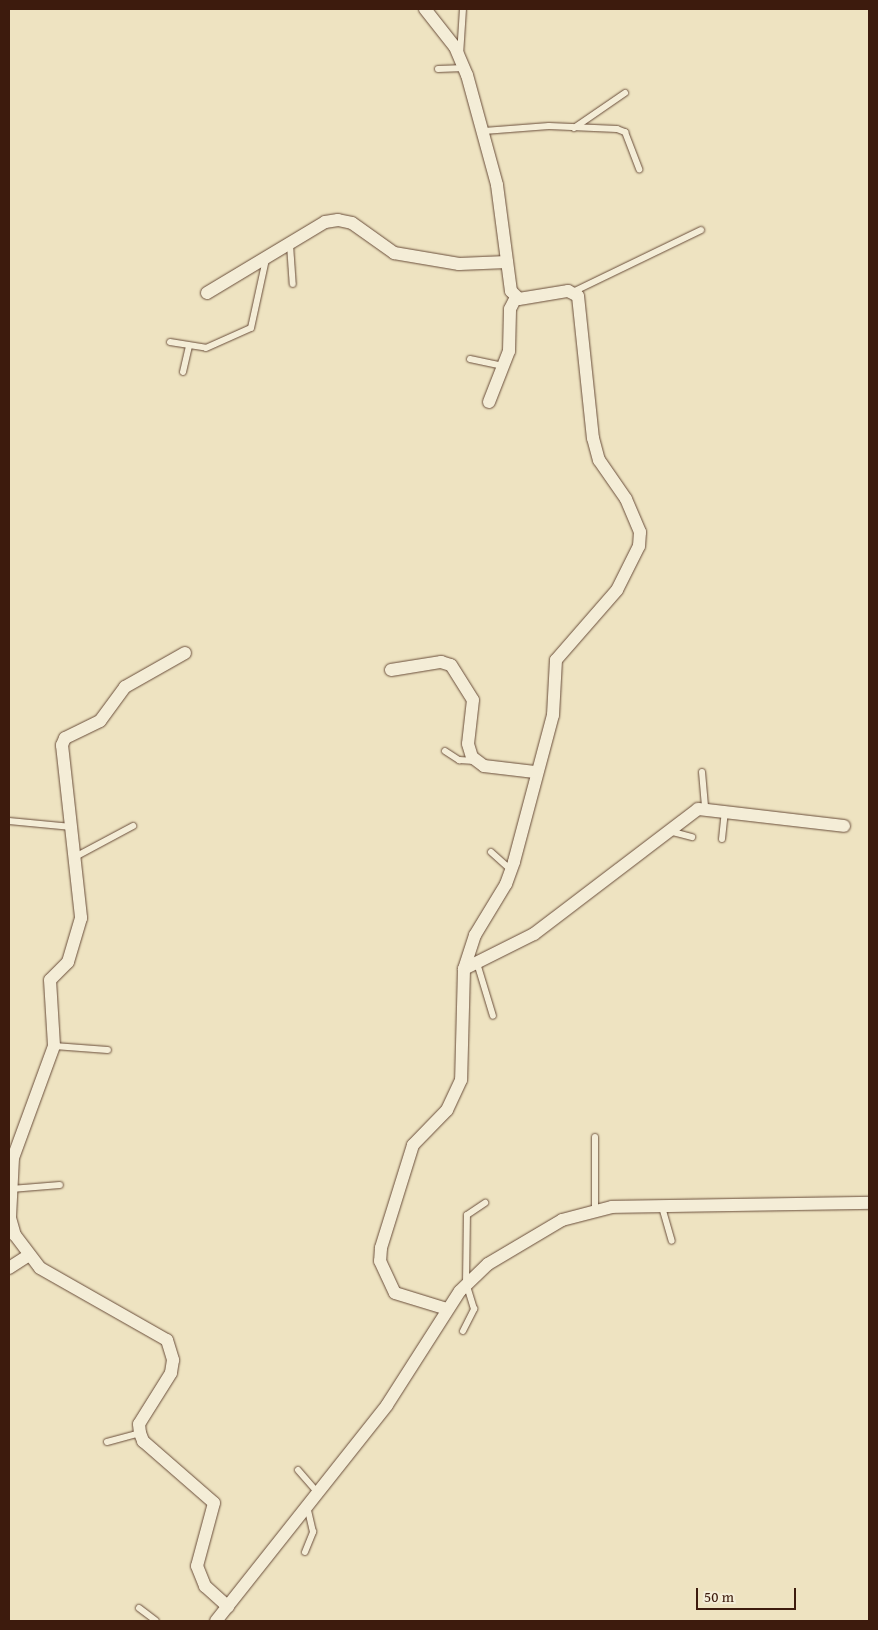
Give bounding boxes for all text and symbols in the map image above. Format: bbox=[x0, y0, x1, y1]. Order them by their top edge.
scale bar bbox=[698, 1578, 798, 1610]
text: 50 m bbox=[704, 1586, 734, 1607]

